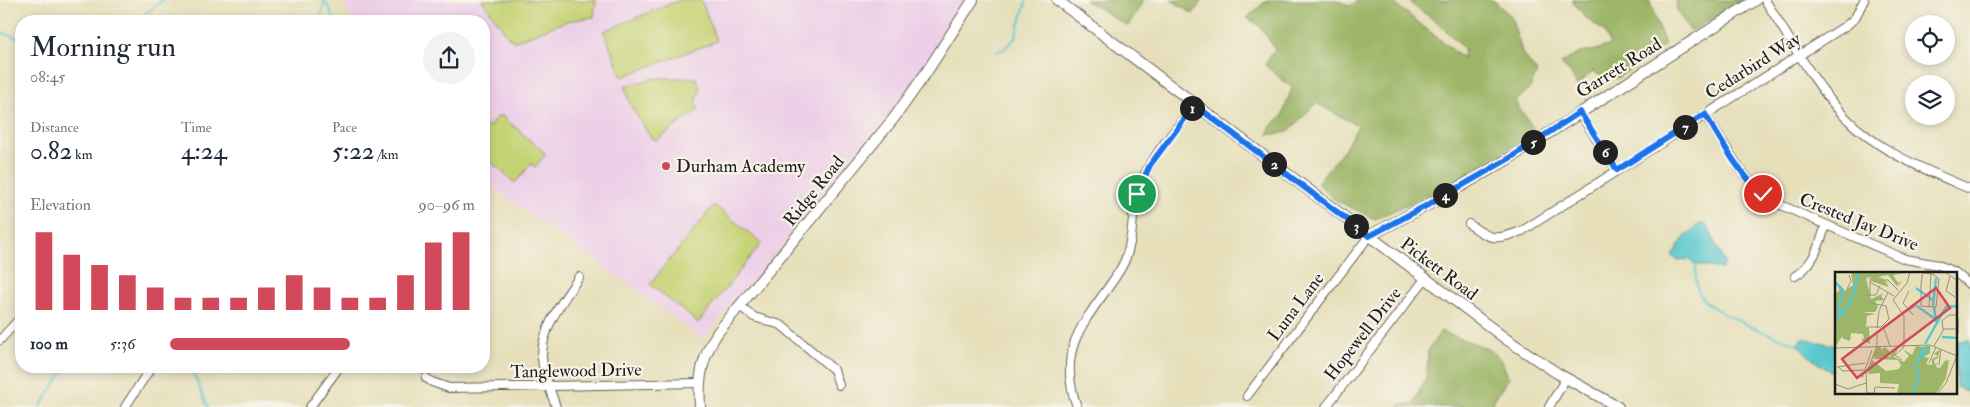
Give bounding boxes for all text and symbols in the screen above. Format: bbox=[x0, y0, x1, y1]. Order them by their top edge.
map controls bbox=[1905, 15, 1955, 125]
button: locate bbox=[1905, 15, 1955, 65]
street label: Cedarbird Way bbox=[1701, 27, 1806, 104]
text: Morning run bbox=[30, 30, 176, 65]
button: share bbox=[423, 32, 475, 84]
street label: Garrett Road bbox=[1572, 33, 1666, 103]
text: 08:45 bbox=[30, 67, 65, 87]
button: layers bbox=[1905, 75, 1955, 125]
pin: 1 bbox=[1180, 96, 1204, 120]
text: 1 bbox=[1190, 100, 1195, 117]
pin: 7 bbox=[1672, 114, 1698, 140]
text: Distance bbox=[30, 119, 79, 136]
text: Time bbox=[181, 119, 212, 136]
text: Pace bbox=[332, 119, 357, 136]
text: 7 bbox=[1682, 119, 1689, 136]
pin: 5 bbox=[1520, 130, 1546, 154]
text: 5 bbox=[1530, 134, 1537, 151]
text: 0.82 bbox=[30, 136, 72, 167]
text: 4:24 bbox=[181, 136, 227, 167]
text: 5:22 bbox=[332, 136, 375, 167]
pin: 6 bbox=[1592, 140, 1618, 164]
text: 6 bbox=[1602, 144, 1609, 161]
text: km bbox=[72, 146, 93, 163]
text: /km bbox=[375, 146, 399, 163]
street label: Ridge Road bbox=[779, 151, 850, 231]
pin: 2 bbox=[1262, 152, 1286, 176]
place label: Durham Academy bbox=[676, 155, 806, 178]
text: 2 bbox=[1271, 156, 1278, 173]
marker: Durham Academy bbox=[660, 160, 672, 172]
pin bbox=[1116, 173, 1158, 215]
pin bbox=[1742, 173, 1784, 215]
icon: arrive bbox=[1123, 180, 1151, 208]
icon: check bbox=[1749, 180, 1777, 208]
pin: 4 bbox=[1432, 182, 1458, 208]
text: 4 bbox=[1442, 187, 1449, 204]
street label: Crested Jay Drive bbox=[1796, 188, 1922, 257]
text: Elevation bbox=[30, 195, 91, 215]
text: 90–96 m bbox=[418, 195, 475, 215]
pin: 3 bbox=[1344, 214, 1368, 238]
text: 3 bbox=[1354, 218, 1359, 235]
street label: Pickett Road bbox=[1396, 232, 1483, 306]
street label: Luna Lane bbox=[1263, 268, 1330, 346]
inset map bbox=[1835, 272, 1958, 394]
street label: Hopewell Drive bbox=[1319, 282, 1407, 385]
text: 100 m bbox=[30, 334, 68, 354]
text: 5:36 bbox=[110, 334, 135, 354]
street label: Tanglewood Drive bbox=[510, 358, 642, 384]

